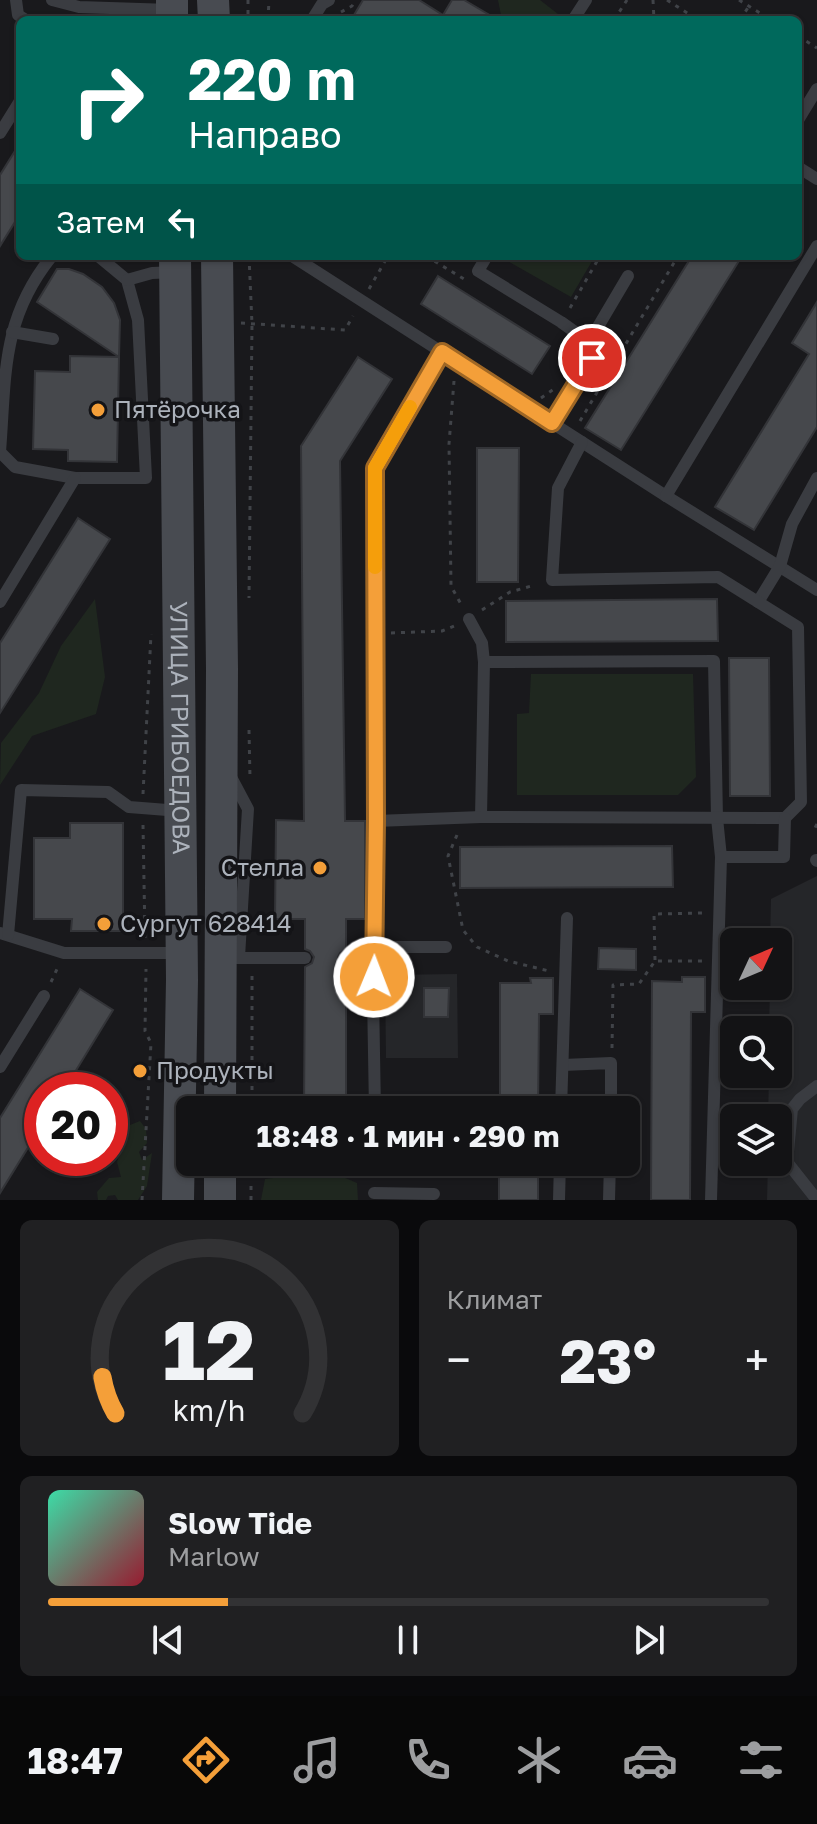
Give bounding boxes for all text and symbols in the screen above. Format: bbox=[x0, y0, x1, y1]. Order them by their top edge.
text: 220 m bbox=[188, 45, 356, 112]
icon: right bbox=[56, 48, 160, 152]
text: Направо bbox=[188, 113, 342, 156]
icon: left bbox=[161, 200, 205, 244]
text: Затем bbox=[56, 204, 145, 240]
pin bbox=[558, 324, 626, 392]
icon: arrive bbox=[570, 336, 614, 380]
place label: Пятёрочка bbox=[114, 394, 241, 423]
marker: Пятёрочка bbox=[89, 401, 107, 419]
street label: УЛИЦА ГРИБОЕДОВА bbox=[165, 601, 197, 855]
place label: Стелла bbox=[221, 852, 304, 881]
marker: Стелла bbox=[311, 859, 329, 877]
place label: Сургут 628414 bbox=[120, 908, 292, 937]
marker: Сургут 628414 bbox=[95, 915, 113, 933]
north arrow bbox=[720, 928, 792, 1000]
map controls bbox=[720, 928, 792, 1176]
position arrow bbox=[332, 935, 416, 1019]
button: search bbox=[720, 1016, 792, 1088]
place label: Продукты bbox=[156, 1055, 274, 1084]
marker: Продукты bbox=[131, 1062, 149, 1080]
speed limit sign: 20 bbox=[24, 1072, 128, 1176]
button: layers bbox=[720, 1104, 792, 1176]
text: 18:48 · 1 мин · 290 m bbox=[256, 1118, 560, 1154]
text: Климат bbox=[447, 1284, 542, 1315]
text: 12 bbox=[162, 1298, 256, 1398]
text: 23° bbox=[559, 1324, 656, 1396]
text: − bbox=[447, 1333, 471, 1386]
text: + bbox=[745, 1333, 769, 1386]
text: km/h bbox=[173, 1393, 246, 1427]
text: Slow Tide bbox=[168, 1505, 312, 1541]
text: Marlow bbox=[168, 1541, 260, 1572]
icon: previous bbox=[146, 1618, 190, 1662]
icon: pause bbox=[386, 1618, 430, 1662]
icon: next bbox=[627, 1618, 671, 1662]
icon: directions bbox=[178, 1732, 234, 1788]
icon: music bbox=[289, 1732, 345, 1788]
icon: phone bbox=[400, 1732, 456, 1788]
icon: climate bbox=[511, 1732, 567, 1788]
icon: car bbox=[622, 1732, 678, 1788]
icon: filters bbox=[733, 1732, 789, 1788]
text: 18:47 bbox=[28, 1739, 123, 1782]

